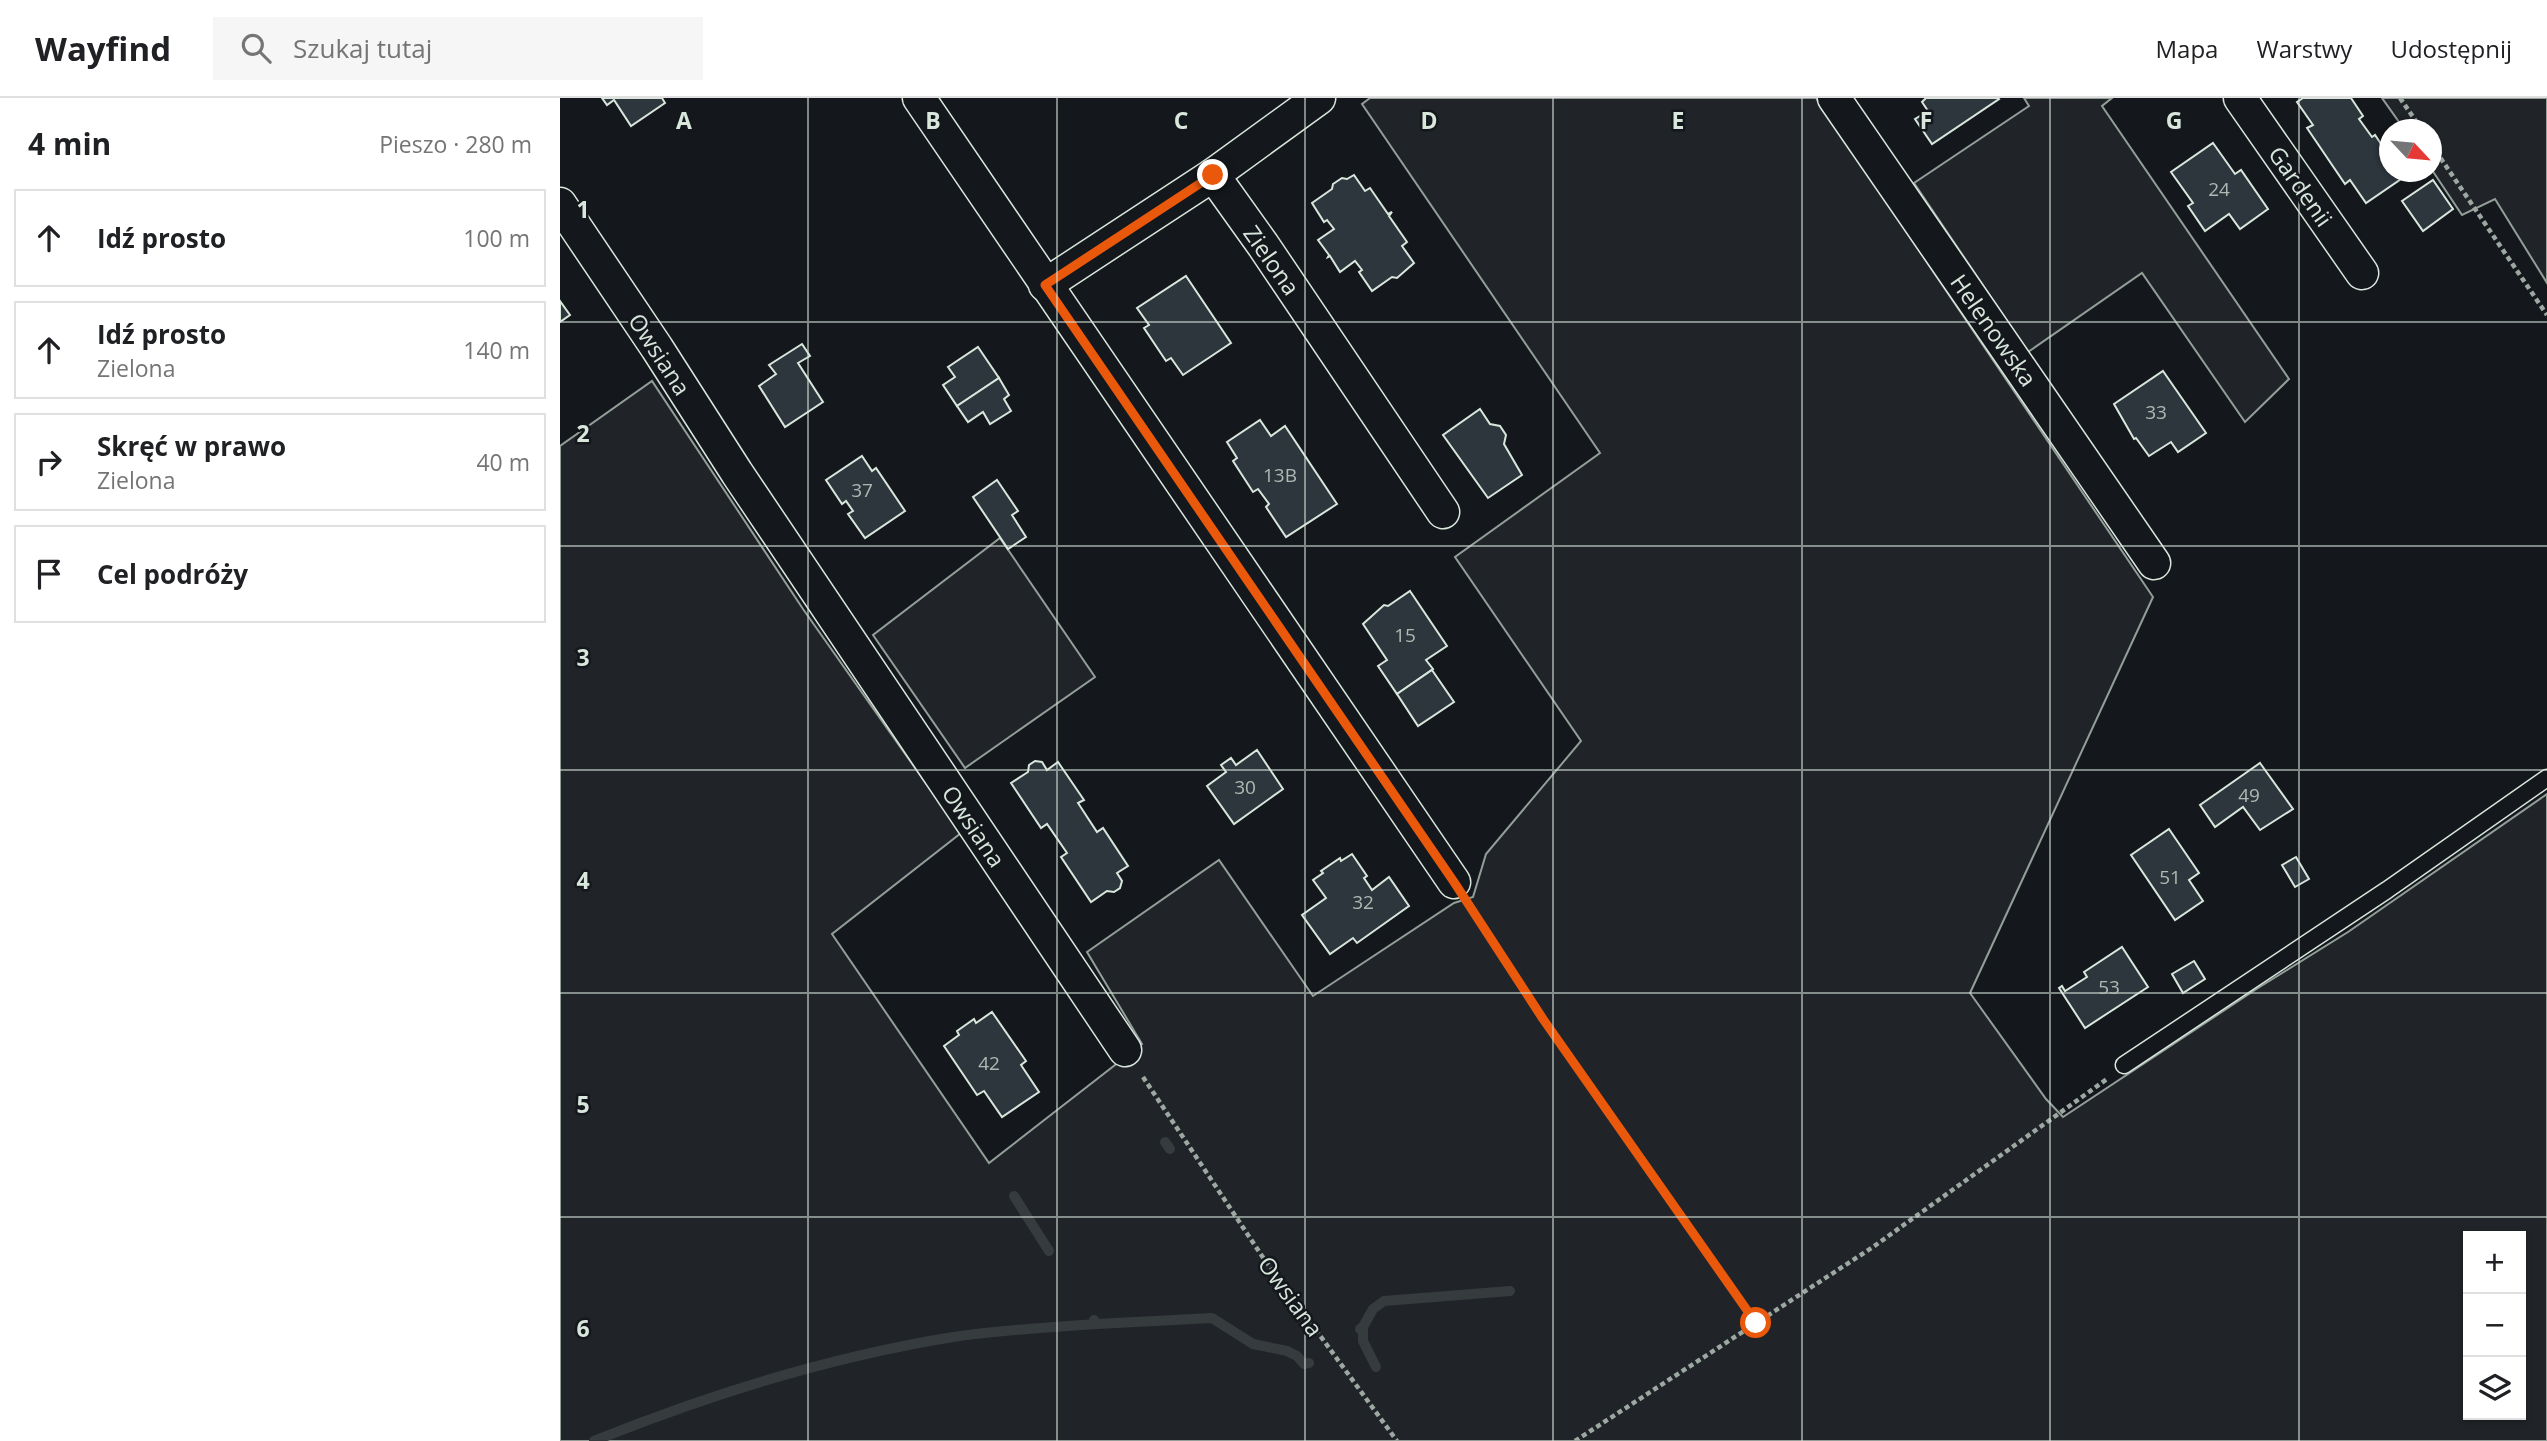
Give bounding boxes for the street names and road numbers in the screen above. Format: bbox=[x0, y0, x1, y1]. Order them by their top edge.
street label: Gardenii bbox=[2262, 139, 2340, 233]
street label: Zielona bbox=[1236, 219, 1308, 301]
street label: Helenowska bbox=[1944, 268, 2044, 392]
street label: Owsiana bbox=[621, 307, 699, 401]
street label: Owsiana bbox=[935, 779, 1013, 873]
street label: Owsiana bbox=[1251, 1249, 1331, 1343]

